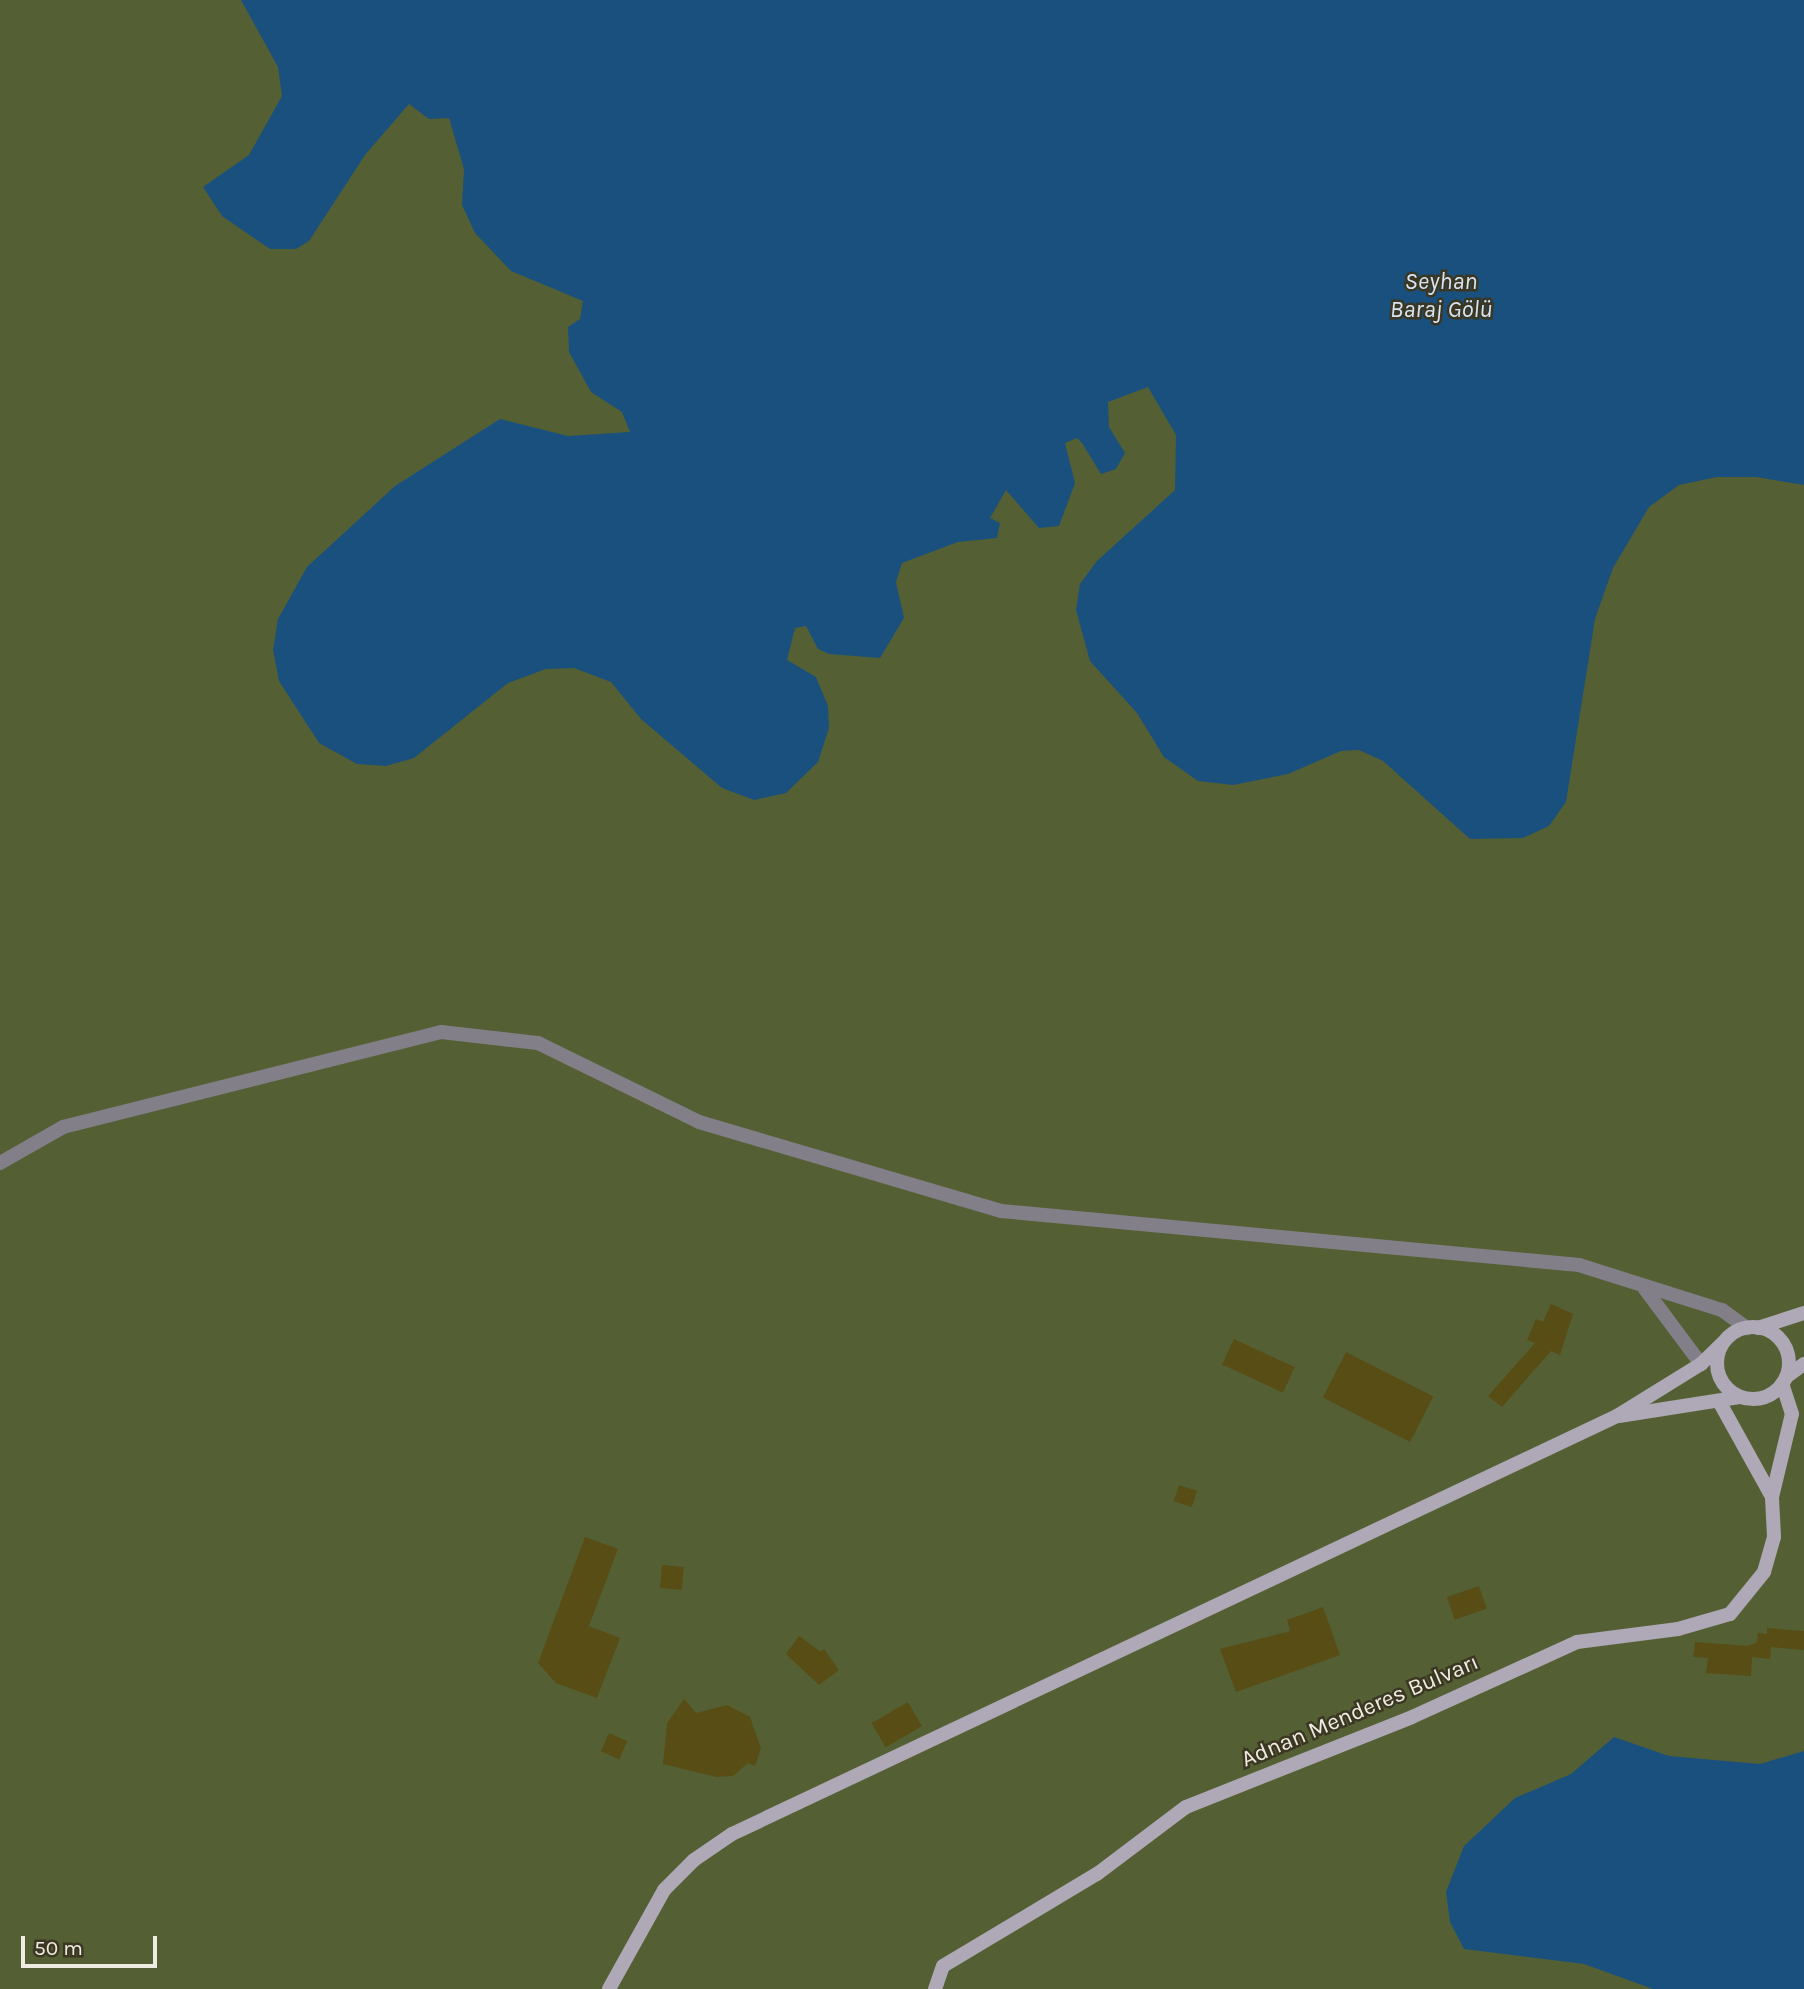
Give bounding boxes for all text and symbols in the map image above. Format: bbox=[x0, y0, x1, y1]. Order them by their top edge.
water label: Seyhan Baraj Gölü bbox=[1390, 268, 1492, 324]
street label: Adnan Menderes Bulvarı bbox=[1237, 1648, 1483, 1774]
scale bar bbox=[24, 1923, 161, 1967]
text: 50 m bbox=[34, 1936, 83, 1960]

